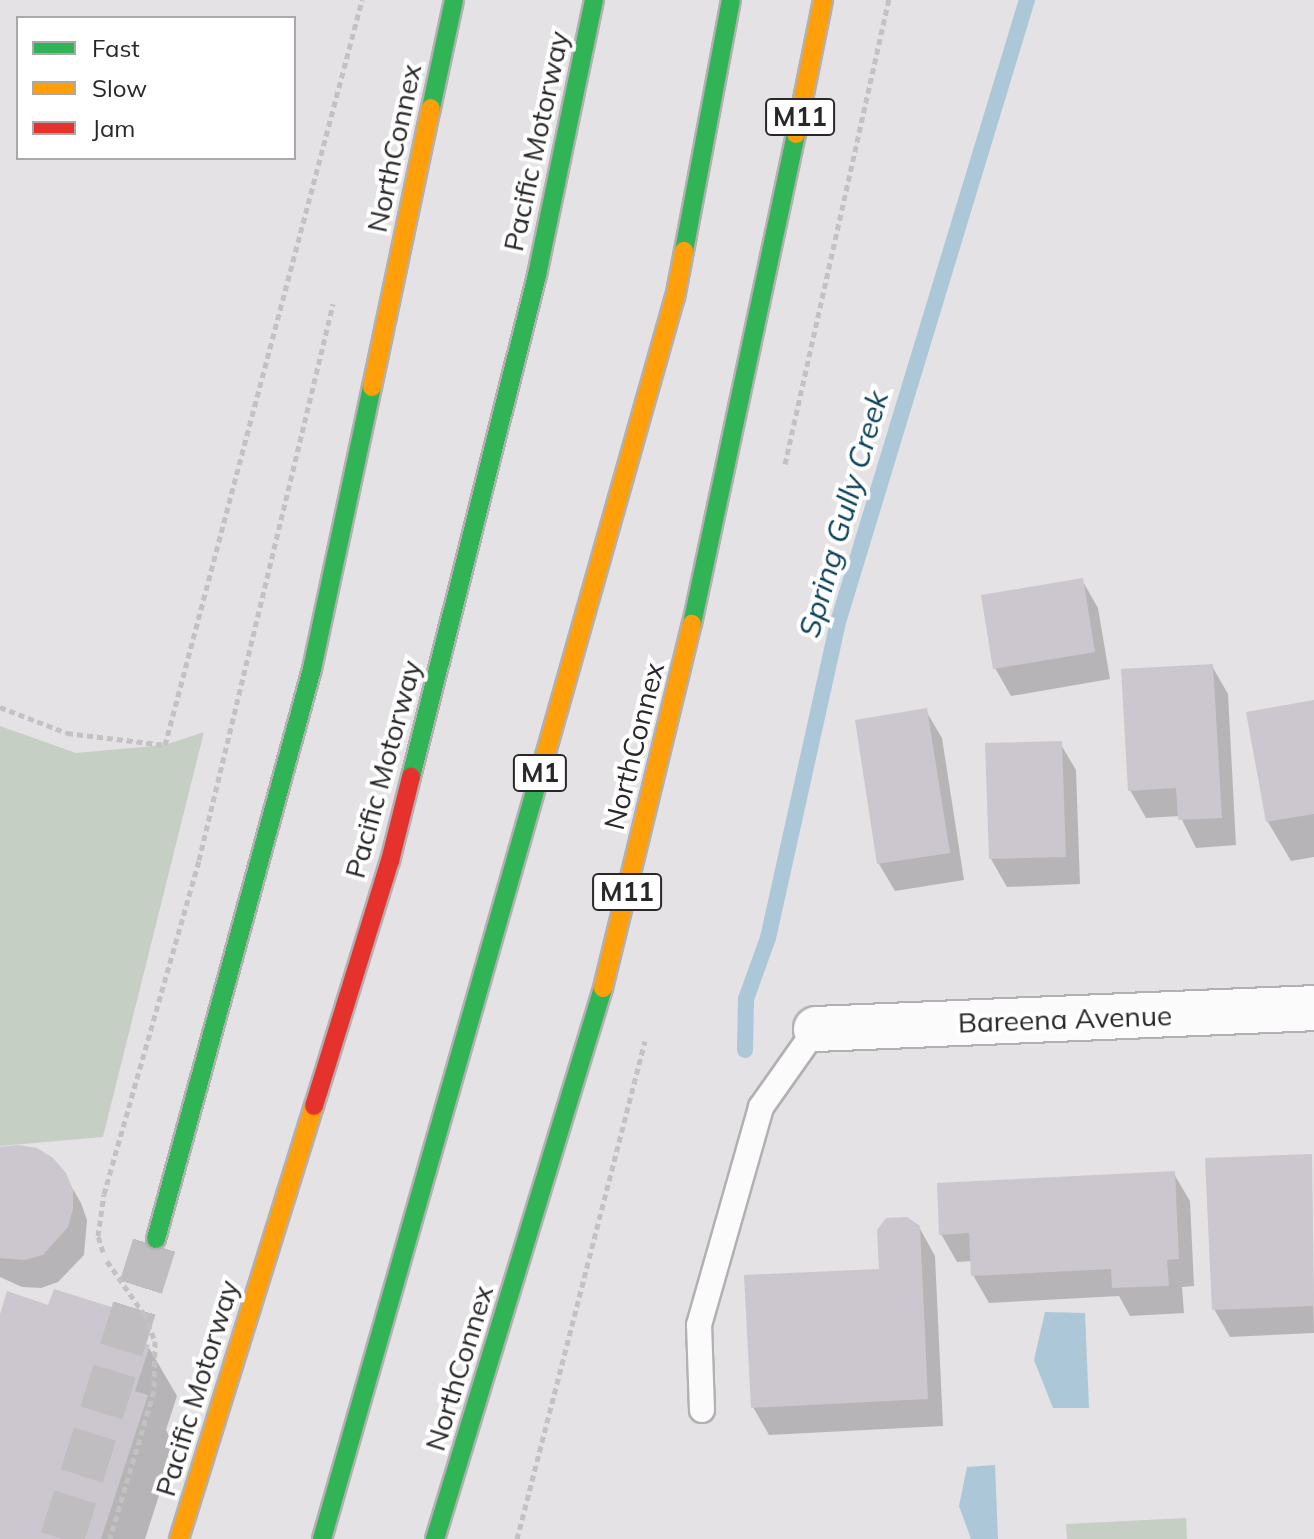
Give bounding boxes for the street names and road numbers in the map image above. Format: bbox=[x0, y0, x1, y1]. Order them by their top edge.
street label: Pacific Motorway bbox=[496, 28, 576, 254]
street label: NorthConnex bbox=[360, 61, 428, 235]
road number: M11 bbox=[764, 95, 836, 139]
street label: Pacific Motorway bbox=[338, 656, 428, 882]
street label: NorthConnex bbox=[597, 659, 671, 833]
road number: M1 bbox=[512, 751, 568, 795]
road number: M11 bbox=[591, 870, 663, 914]
street label: Bareena Avenue bbox=[957, 998, 1173, 1040]
street label: Pacific Motorway bbox=[148, 1276, 246, 1500]
street label: NorthConnex bbox=[418, 1281, 500, 1455]

